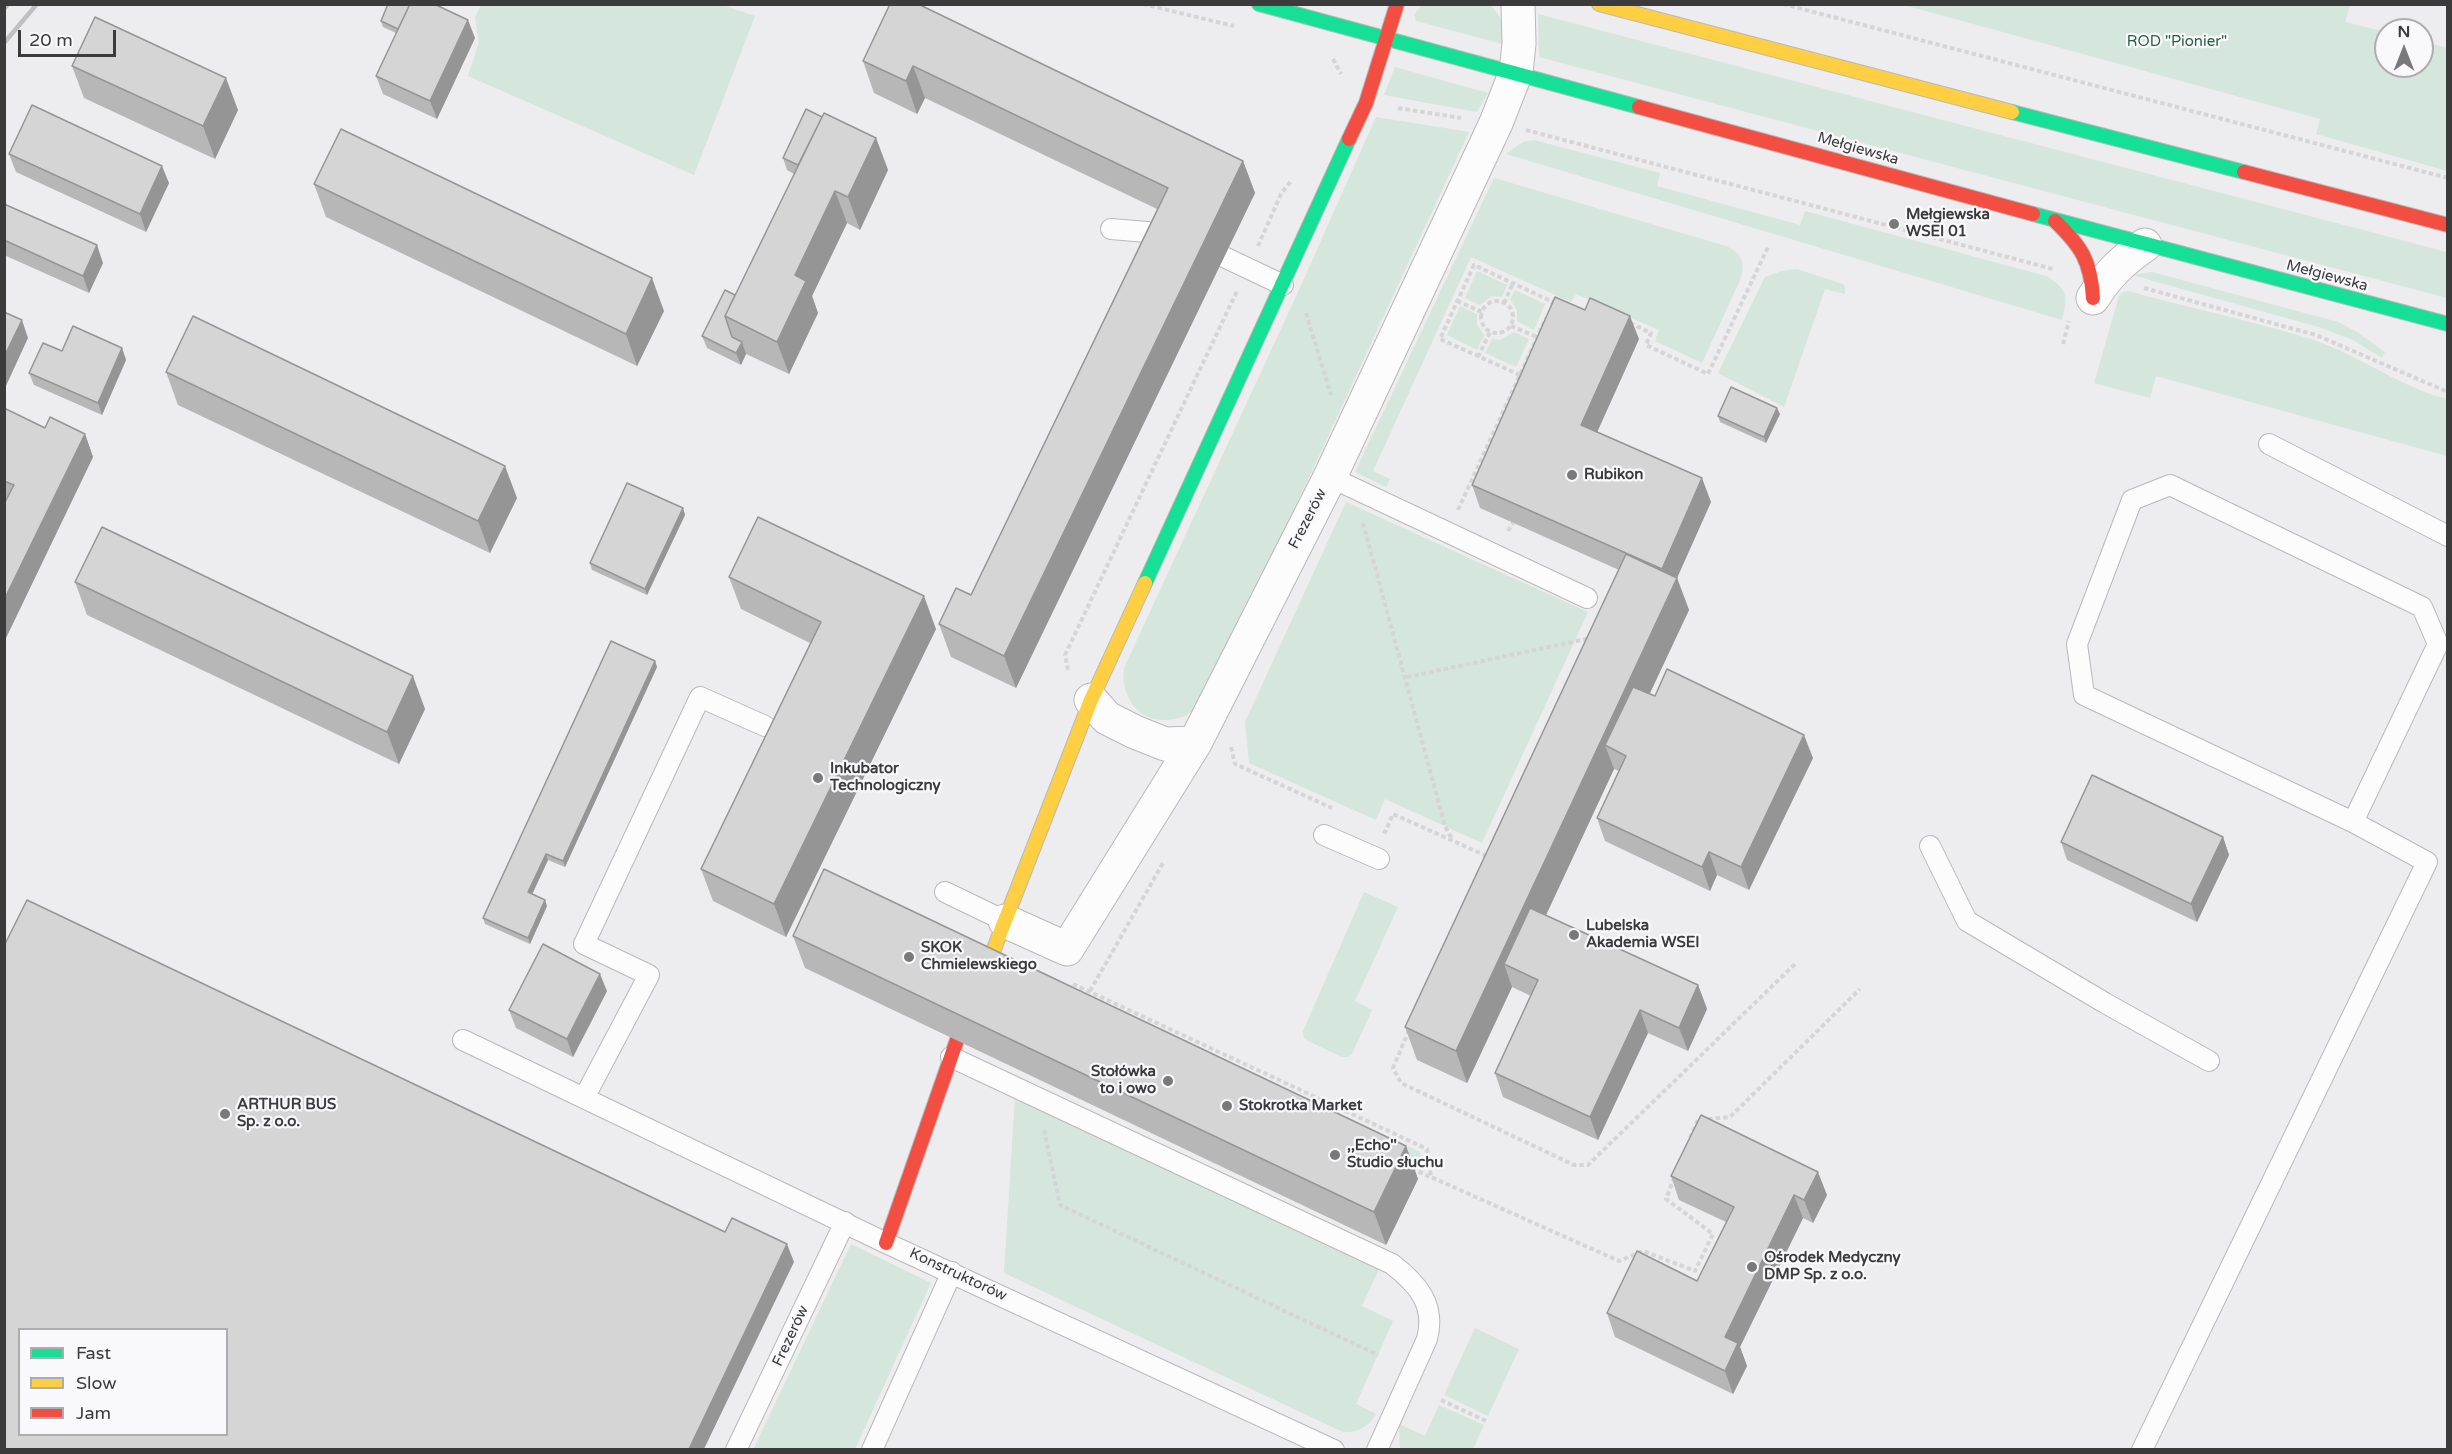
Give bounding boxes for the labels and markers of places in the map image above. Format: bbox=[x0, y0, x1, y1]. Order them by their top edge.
place label: Mełgiewska WSEI 01 bbox=[1906, 206, 1990, 241]
marker: Mełgiewska WSEI 01 bbox=[1887, 217, 1901, 231]
place label: Rubikon bbox=[1584, 466, 1643, 484]
marker: Rubikon bbox=[1565, 468, 1579, 482]
place label: Inkubator Technologiczny bbox=[830, 760, 941, 795]
marker: Inkubator Technologiczny bbox=[811, 771, 825, 785]
place label: Lubelska Akademia WSEI bbox=[1586, 917, 1700, 952]
marker: Lubelska Akademia WSEI bbox=[1567, 928, 1581, 942]
place label: SKOK Chmielewskiego bbox=[921, 939, 1037, 974]
marker: SKOK Chmielewskiego bbox=[902, 950, 916, 964]
place label: Stołówka to i owo bbox=[1091, 1063, 1156, 1098]
marker: Stołówka to i owo bbox=[1161, 1074, 1175, 1088]
place label: ARTHUR BUS Sp. z o.o. bbox=[237, 1096, 336, 1131]
place label: Stokrotka Market bbox=[1239, 1097, 1362, 1115]
marker: Stokrotka Market bbox=[1220, 1099, 1234, 1113]
marker: ARTHUR BUS Sp. z o.o. bbox=[218, 1107, 232, 1121]
place label: ,,Echo'' Studio słuchu bbox=[1347, 1137, 1443, 1172]
marker: ,,Echo'' Studio słuchu bbox=[1328, 1148, 1342, 1162]
place label: Ośrodek Medyczny DMP Sp. z o.o. bbox=[1764, 1249, 1901, 1284]
marker: Ośrodek Medyczny DMP Sp. z o.o. bbox=[1745, 1260, 1759, 1274]

